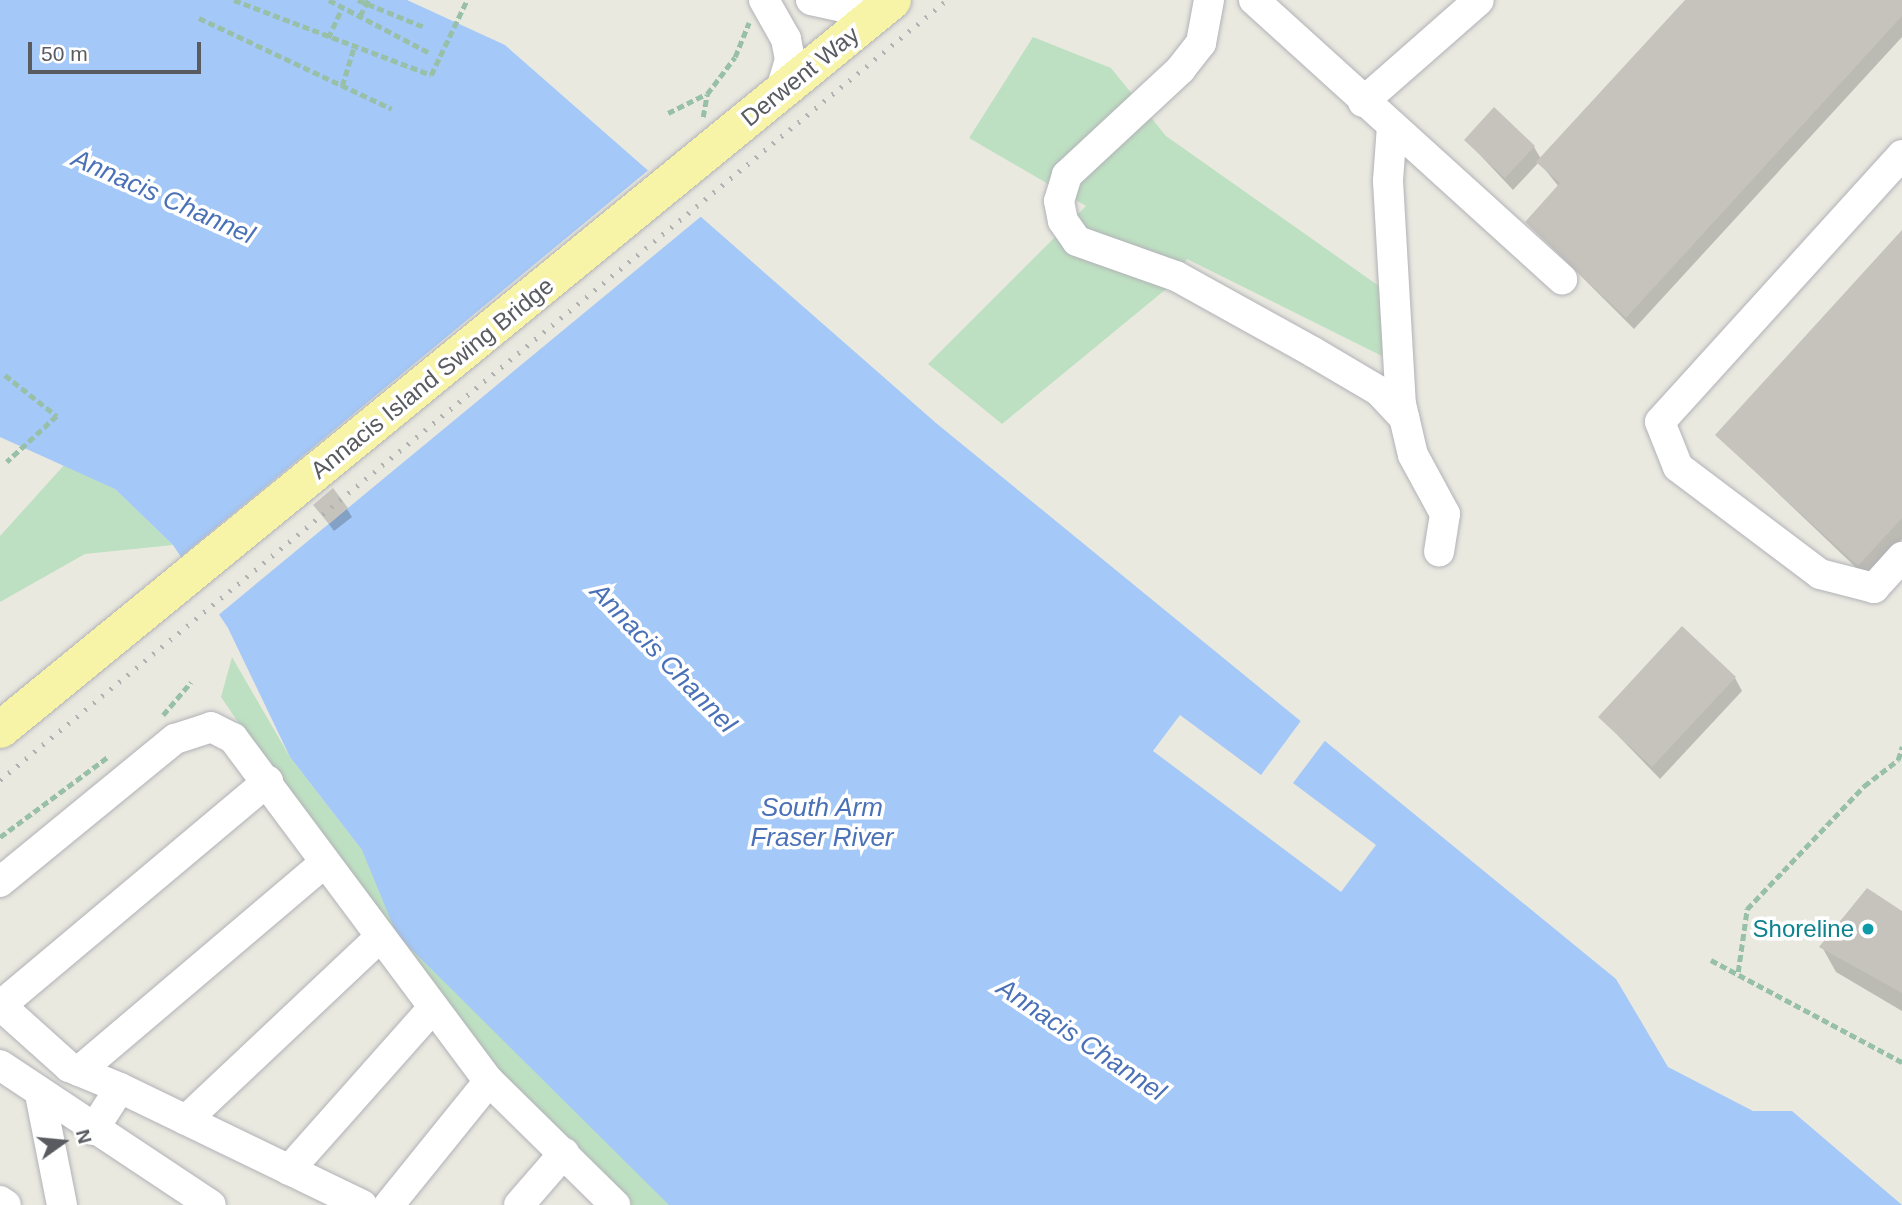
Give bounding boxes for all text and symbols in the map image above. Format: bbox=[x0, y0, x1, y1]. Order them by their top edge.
street label: Derwent Way bbox=[735, 20, 865, 132]
scale bar bbox=[32, 28, 205, 72]
text: 50 m bbox=[41, 42, 88, 65]
water label: Annacis Channel bbox=[67, 143, 259, 251]
street label: Annacis Island Swing Bridge bbox=[305, 271, 559, 485]
water label: Annacis Channel bbox=[584, 576, 742, 740]
water label: South Arm Fraser River bbox=[750, 792, 894, 854]
place label: Shoreline bbox=[1753, 915, 1854, 943]
marker: Shoreline bbox=[1860, 921, 1876, 937]
water label: Annacis Channel bbox=[991, 972, 1171, 1108]
north arrow bbox=[28, 1107, 98, 1177]
text: N bbox=[72, 1127, 96, 1146]

